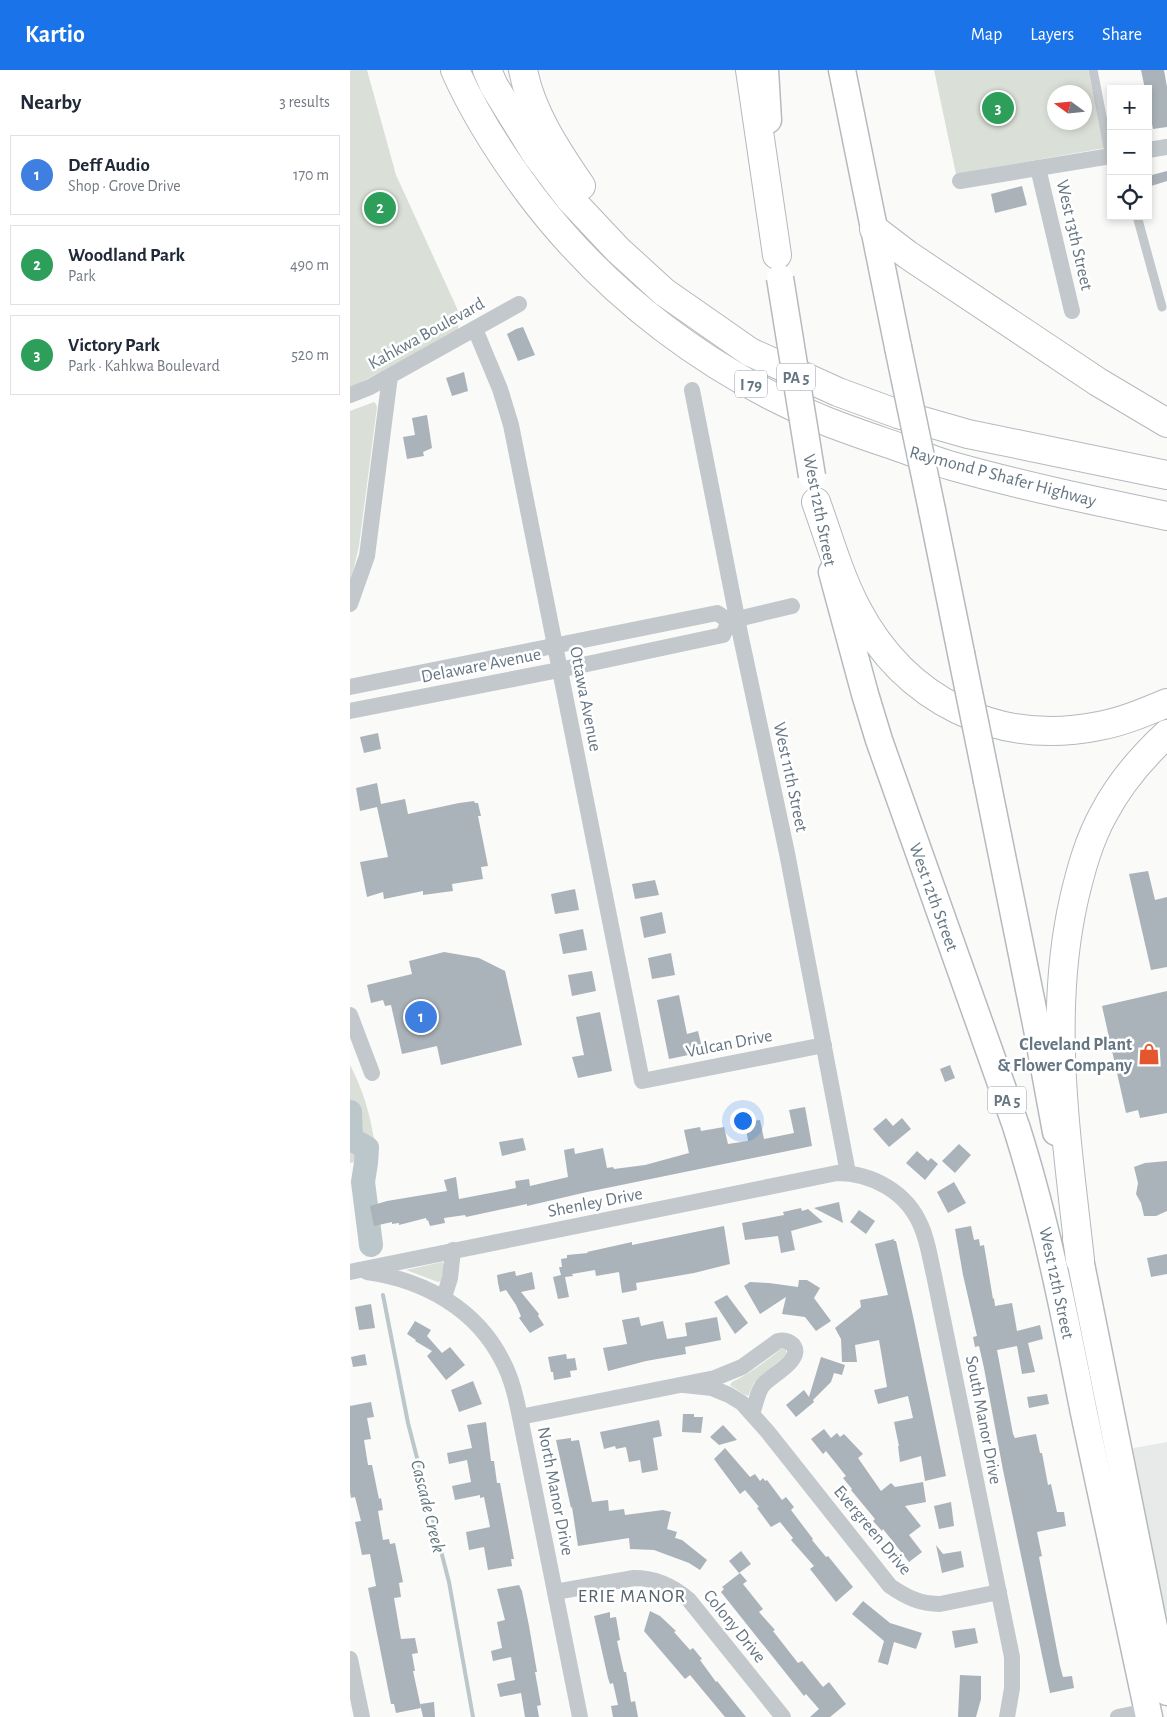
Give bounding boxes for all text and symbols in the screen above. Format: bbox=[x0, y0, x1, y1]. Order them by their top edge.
text: Kartio bbox=[25, 23, 85, 47]
text: Map bbox=[971, 26, 1002, 44]
text: Layers bbox=[1030, 26, 1074, 44]
text: Share bbox=[1102, 26, 1142, 44]
north arrow bbox=[1047, 85, 1092, 130]
map controls bbox=[1107, 85, 1152, 220]
button: + bbox=[1107, 85, 1152, 130]
pin: 3 bbox=[982, 89, 1014, 127]
text: Nearby bbox=[20, 92, 81, 113]
text: 3 results bbox=[279, 94, 330, 110]
button: − bbox=[1107, 130, 1152, 175]
text: Deff Audio bbox=[68, 156, 150, 175]
text: 1 bbox=[34, 167, 40, 183]
text: 170 m bbox=[293, 167, 329, 183]
button: locate bbox=[1107, 175, 1152, 220]
text: Shop · Grove Drive bbox=[68, 178, 181, 194]
street label: West 13th Street bbox=[1053, 178, 1096, 293]
pin: 2 bbox=[364, 189, 396, 227]
text: Woodland Park bbox=[68, 246, 185, 265]
text: 2 bbox=[33, 257, 41, 273]
text: 490 m bbox=[290, 257, 329, 273]
text: Park bbox=[68, 268, 96, 284]
street label: Kahkwa Boulevard bbox=[365, 295, 487, 373]
text: Victory Park bbox=[68, 336, 160, 355]
text: 3 bbox=[34, 347, 40, 363]
text: 520 m bbox=[291, 347, 329, 363]
text: Park · Kahkwa Boulevard bbox=[68, 358, 220, 374]
road number: PA 5 bbox=[777, 364, 815, 390]
road number: I 79 bbox=[735, 370, 767, 398]
street label: Raymond P Shafer Highway bbox=[907, 443, 1098, 511]
street label: West 12th Street bbox=[799, 453, 839, 568]
street label: Ottawa Avenue bbox=[566, 645, 604, 753]
street label: Delaware Avenue bbox=[420, 646, 543, 686]
street label: West 11th Street bbox=[770, 721, 810, 834]
street label: West 12th Street bbox=[905, 841, 961, 954]
pin: 1 bbox=[405, 998, 437, 1036]
street label: Vulcan Drive bbox=[685, 1027, 774, 1061]
place label: Cleveland Plant & Flower Company bbox=[997, 1036, 1133, 1075]
shop icon: Cleveland Plant & Flower Company bbox=[1136, 1041, 1162, 1067]
road number: PA 5 bbox=[988, 1086, 1026, 1114]
your location bbox=[730, 1108, 756, 1134]
street label: Shenley Drive bbox=[546, 1185, 644, 1221]
street label: West 12th Street bbox=[1035, 1226, 1077, 1341]
street label: South Manor Drive bbox=[962, 1354, 1004, 1486]
street label: North Manor Drive bbox=[534, 1425, 576, 1557]
water label: Cascade Creek bbox=[407, 1458, 448, 1555]
street label: Evergreen Drive bbox=[830, 1483, 915, 1579]
district label: ERIE MANOR bbox=[578, 1587, 686, 1606]
street label: Colony Drive bbox=[700, 1587, 769, 1666]

